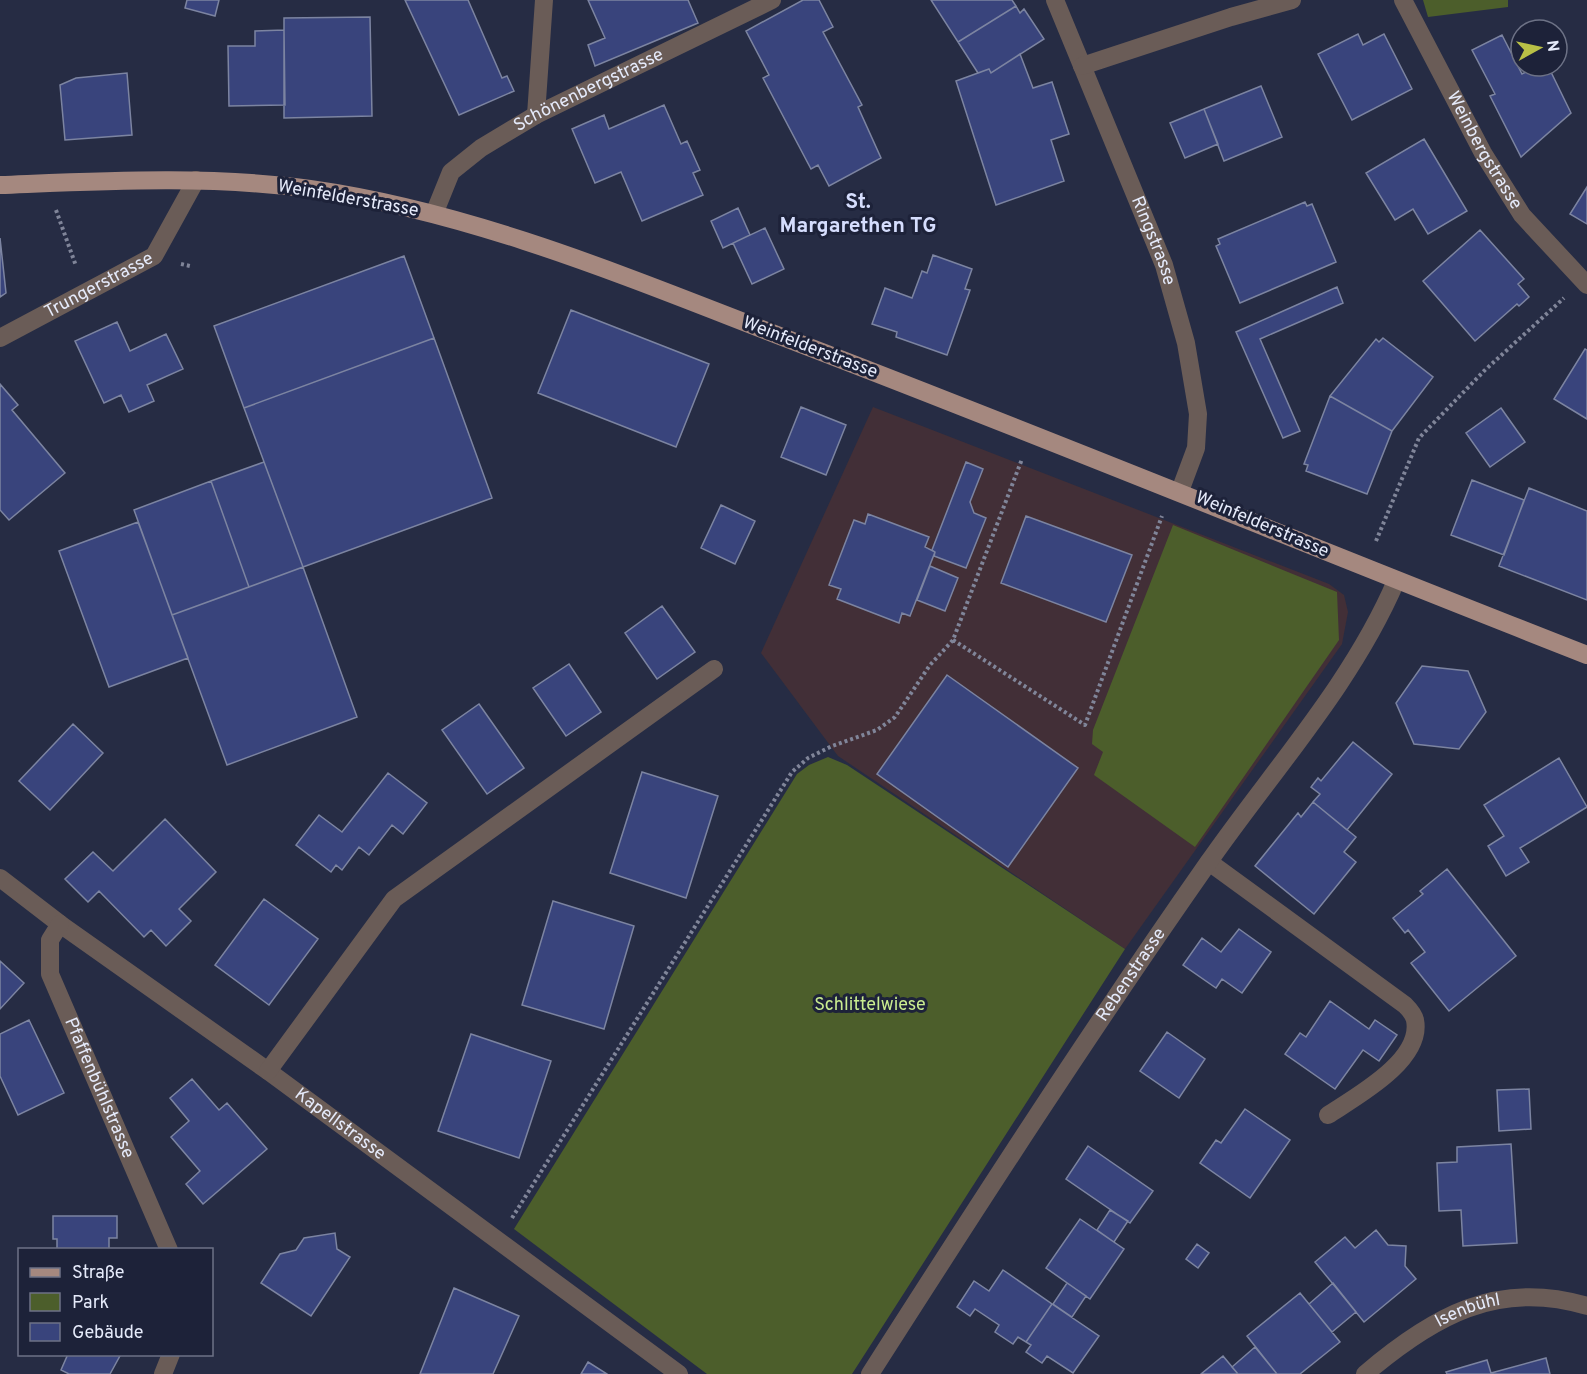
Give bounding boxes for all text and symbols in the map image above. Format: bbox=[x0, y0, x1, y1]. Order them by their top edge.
north arrow bbox=[1509, 18, 1569, 78]
text: N bbox=[1541, 39, 1563, 53]
street label: Schönenbergstrasse bbox=[509, 43, 667, 137]
street label: Weinbergstrasse bbox=[1441, 87, 1527, 214]
street label: Weinfelderstrasse bbox=[276, 175, 420, 223]
district label: St. Margarethen TG bbox=[779, 189, 937, 240]
street label: Ringstrasse bbox=[1125, 193, 1181, 288]
street label: Trungerstrasse bbox=[40, 247, 157, 324]
street label: Weinfelderstrasse bbox=[739, 312, 881, 384]
street label: Weinfelderstrasse bbox=[1192, 487, 1332, 563]
street label: Rebenstrasse bbox=[1091, 923, 1171, 1026]
park label: Schlittelwiese bbox=[814, 994, 926, 1017]
street label: Pfaffenbühlstrasse bbox=[59, 1014, 140, 1162]
street label: Kapellstrasse bbox=[290, 1083, 390, 1165]
legend bbox=[18, 1248, 213, 1356]
text: Straße bbox=[72, 1262, 124, 1285]
street label: Isenbühl bbox=[1431, 1288, 1502, 1333]
text: Park bbox=[72, 1292, 109, 1315]
text: Gebäude bbox=[72, 1322, 144, 1345]

